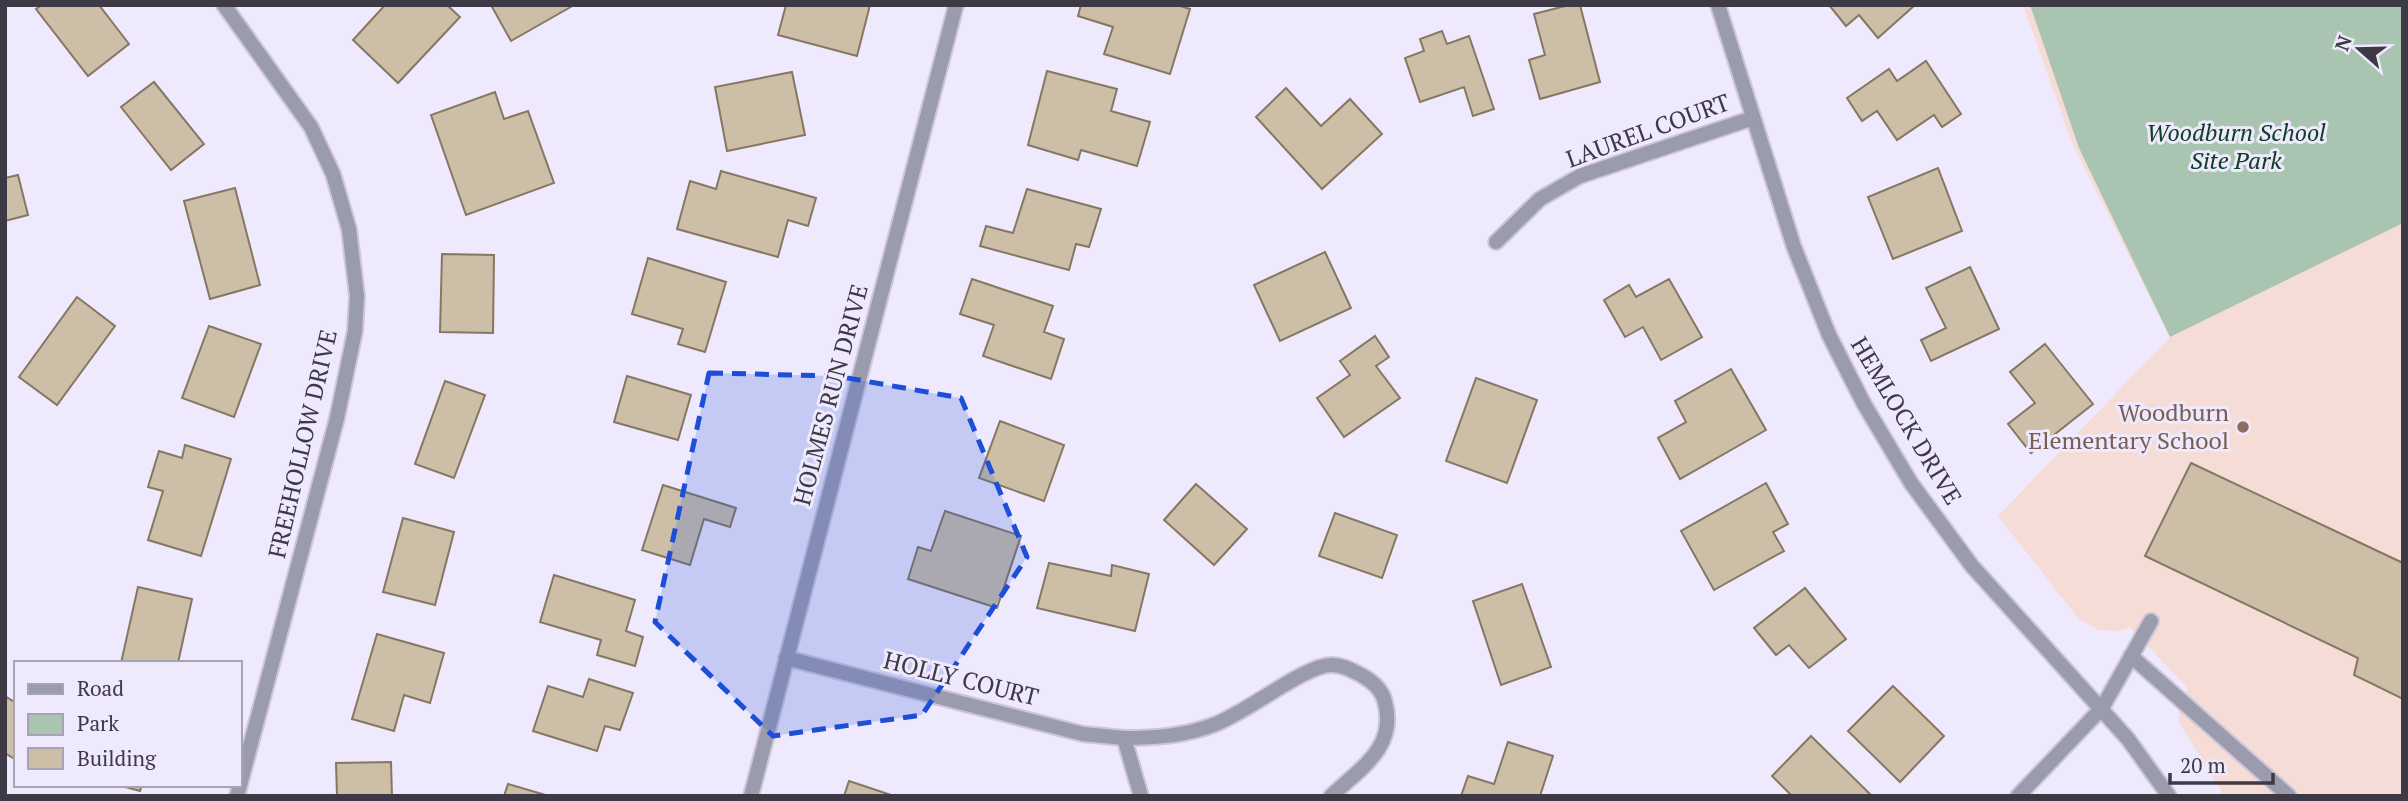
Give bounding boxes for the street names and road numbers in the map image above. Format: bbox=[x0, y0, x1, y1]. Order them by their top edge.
street label: LAUREL COURT bbox=[1562, 86, 1734, 174]
street label: HOLMES RUN DRIVE bbox=[785, 281, 875, 509]
street label: FREEHOLLOW DRIVE bbox=[260, 326, 344, 561]
street label: HEMLOCK DRIVE bbox=[1844, 331, 1970, 510]
street label: HOLLY COURT bbox=[881, 643, 1042, 713]

